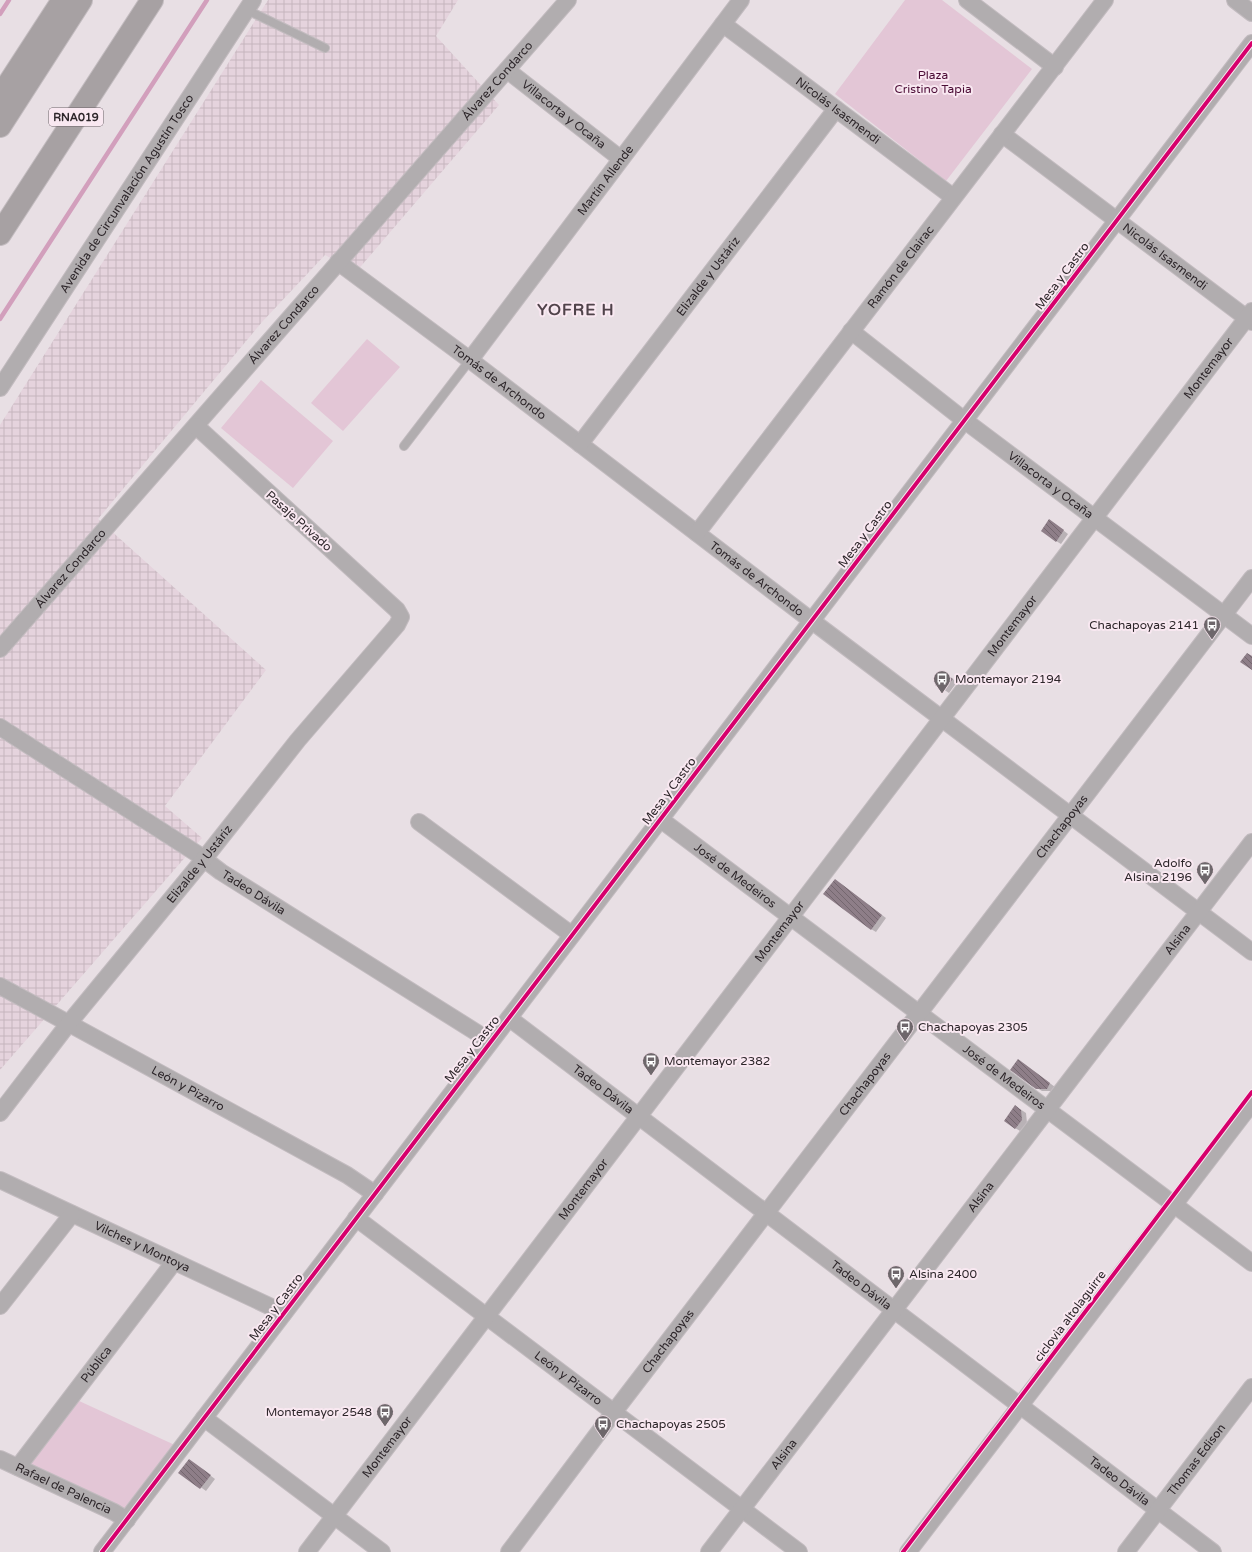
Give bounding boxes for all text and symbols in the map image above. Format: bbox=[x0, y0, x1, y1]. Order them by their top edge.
street label: Álvarez Condarco bbox=[459, 38, 536, 123]
park label: Plaza Cristino Tapia bbox=[894, 68, 972, 96]
street label: Nicolás Isasmendi bbox=[793, 74, 883, 147]
street label: Villacorta y Ocaña bbox=[519, 77, 609, 152]
street label: Avenida de Circunvalación Agustín Tosco bbox=[57, 92, 197, 296]
road number: RNA019 bbox=[49, 108, 103, 126]
street label: Martín Allende bbox=[574, 142, 636, 218]
street label: Nicolás Isasmendi bbox=[1120, 220, 1210, 293]
street label: Ramón de Clairac bbox=[865, 223, 937, 311]
street label: Elizalde y Ustáriz bbox=[673, 234, 743, 319]
street label: Mesa y Castro bbox=[1032, 240, 1092, 312]
street label: Álvarez Condarco bbox=[246, 282, 322, 367]
district label: YOFRE H bbox=[537, 300, 615, 320]
street label: Montemayor bbox=[1181, 334, 1236, 402]
street label: Tomás de Archondo bbox=[449, 342, 549, 423]
street label: Villacorta y Ocaña bbox=[1005, 448, 1096, 521]
street label: Pasaje Privado bbox=[263, 488, 335, 554]
street label: Mesa y Castro bbox=[835, 498, 895, 570]
street label: Álvarez Condarco bbox=[32, 526, 109, 611]
street label: Tomás de Archondo bbox=[707, 538, 806, 619]
street label: Montemayor bbox=[984, 592, 1040, 659]
bus stop icon: Chachapoyas 2141 bbox=[1202, 615, 1222, 640]
place label: Chachapoyas 2141 bbox=[1089, 618, 1199, 632]
bus stop icon: Montemayor 2194 bbox=[932, 669, 952, 694]
place label: Montemayor 2194 bbox=[955, 672, 1062, 686]
street label: Mesa y Castro bbox=[639, 755, 699, 827]
street label: Chachapoyas bbox=[1033, 792, 1091, 861]
street label: Elizalde y Ustáriz bbox=[164, 822, 235, 906]
street label: José de Medeiros bbox=[691, 840, 779, 911]
place label: Adolfo Alsina 2196 bbox=[1124, 856, 1192, 884]
bus stop icon: Adolfo Alsina 2196 bbox=[1195, 860, 1215, 885]
street label: Tadeo Dávila bbox=[219, 867, 288, 918]
street label: Montemayor bbox=[752, 898, 808, 965]
street label: Alsina bbox=[1161, 922, 1193, 958]
street label: Mesa y Castro bbox=[442, 1013, 502, 1085]
bus stop icon: Chachapoyas 2305 bbox=[895, 1017, 915, 1042]
place label: Chachapoyas 2305 bbox=[918, 1020, 1028, 1034]
street label: José de Medeiros bbox=[960, 1042, 1048, 1112]
street label: Chachapoyas bbox=[836, 1049, 894, 1119]
bus stop icon: Montemayor 2382 bbox=[641, 1051, 661, 1076]
place label: Montemayor 2382 bbox=[664, 1054, 770, 1068]
street label: Tadeo Dávila bbox=[570, 1062, 636, 1117]
street label: León y Pizarro bbox=[149, 1063, 227, 1114]
street label: Montemayor bbox=[556, 1156, 611, 1223]
street label: Alsina bbox=[964, 1179, 997, 1215]
street label: Vilches y Montoya bbox=[92, 1218, 192, 1275]
street label: Tadeo Dávila bbox=[828, 1258, 894, 1313]
bus stop icon: Alsina 2400 bbox=[886, 1264, 906, 1289]
place label: Alsina 2400 bbox=[909, 1267, 977, 1281]
street label: ciclovia altolaguirre bbox=[1031, 1268, 1109, 1364]
street label: Mesa y Castro bbox=[246, 1271, 306, 1343]
street label: Chachapoyas bbox=[639, 1306, 697, 1376]
street label: Pública bbox=[78, 1343, 114, 1385]
street label: León y Pizarro bbox=[532, 1348, 605, 1408]
bus stop icon: Montemayor 2548 bbox=[375, 1402, 395, 1427]
place label: Montemayor 2548 bbox=[266, 1405, 372, 1419]
street label: Montemayor bbox=[359, 1413, 415, 1480]
bus stop icon: Chachapoyas 2505 bbox=[593, 1414, 613, 1439]
place label: Chachapoyas 2505 bbox=[616, 1417, 726, 1431]
street label: Thomas Edison bbox=[1164, 1421, 1228, 1499]
street label: Alsina bbox=[768, 1436, 800, 1472]
street label: Tadeo Dávila bbox=[1086, 1453, 1152, 1508]
street label: Rafael de Palencia bbox=[13, 1460, 114, 1517]

